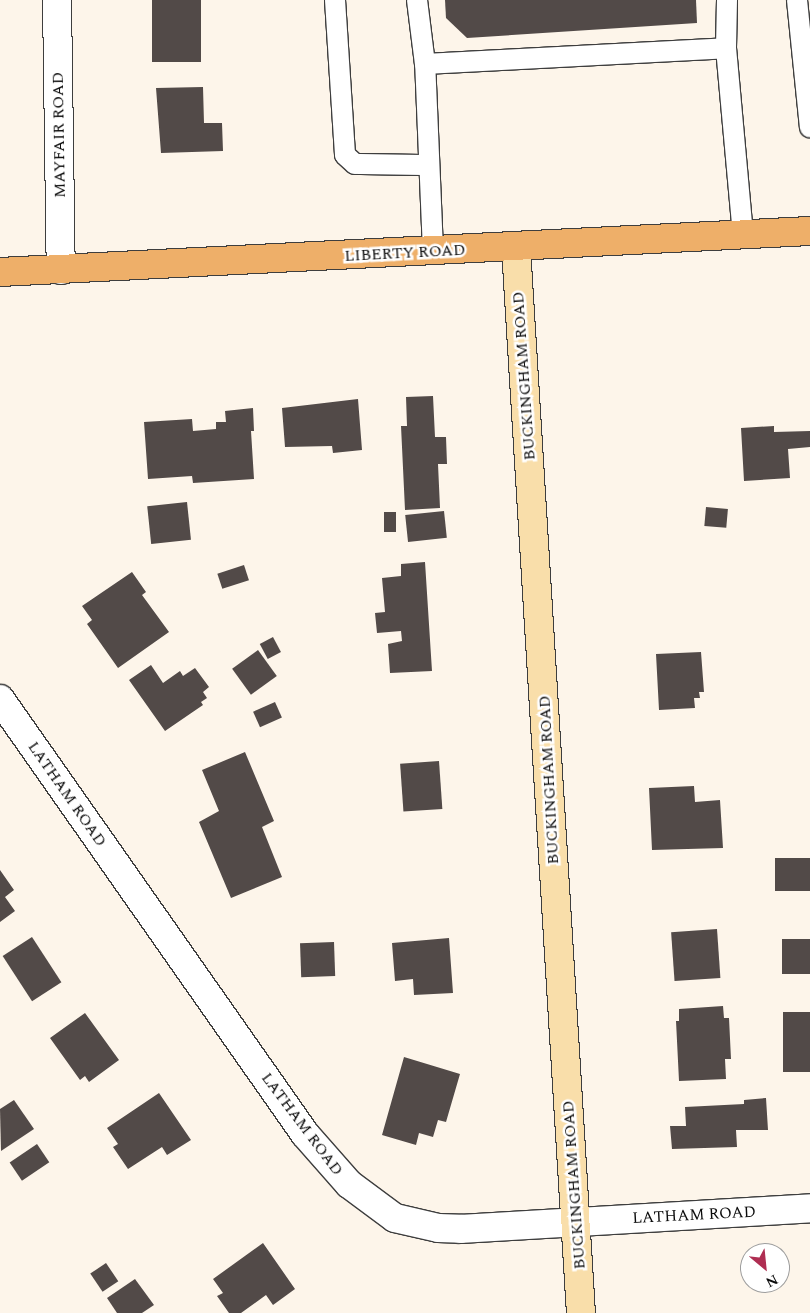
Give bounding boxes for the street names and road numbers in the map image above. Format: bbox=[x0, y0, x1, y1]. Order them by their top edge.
street label: MAYFAIR ROAD bbox=[48, 72, 70, 198]
street label: LIBERTY ROAD bbox=[344, 240, 466, 266]
street label: BUCKINGHAM ROAD bbox=[509, 291, 539, 461]
street label: BUCKINGHAM ROAD bbox=[535, 695, 563, 865]
street label: LATHAM ROAD bbox=[24, 738, 110, 850]
street label: LATHAM ROAD bbox=[257, 1069, 347, 1179]
street label: BUCKINGHAM ROAD bbox=[559, 1100, 589, 1270]
street label: LATHAM ROAD bbox=[632, 1202, 756, 1228]

